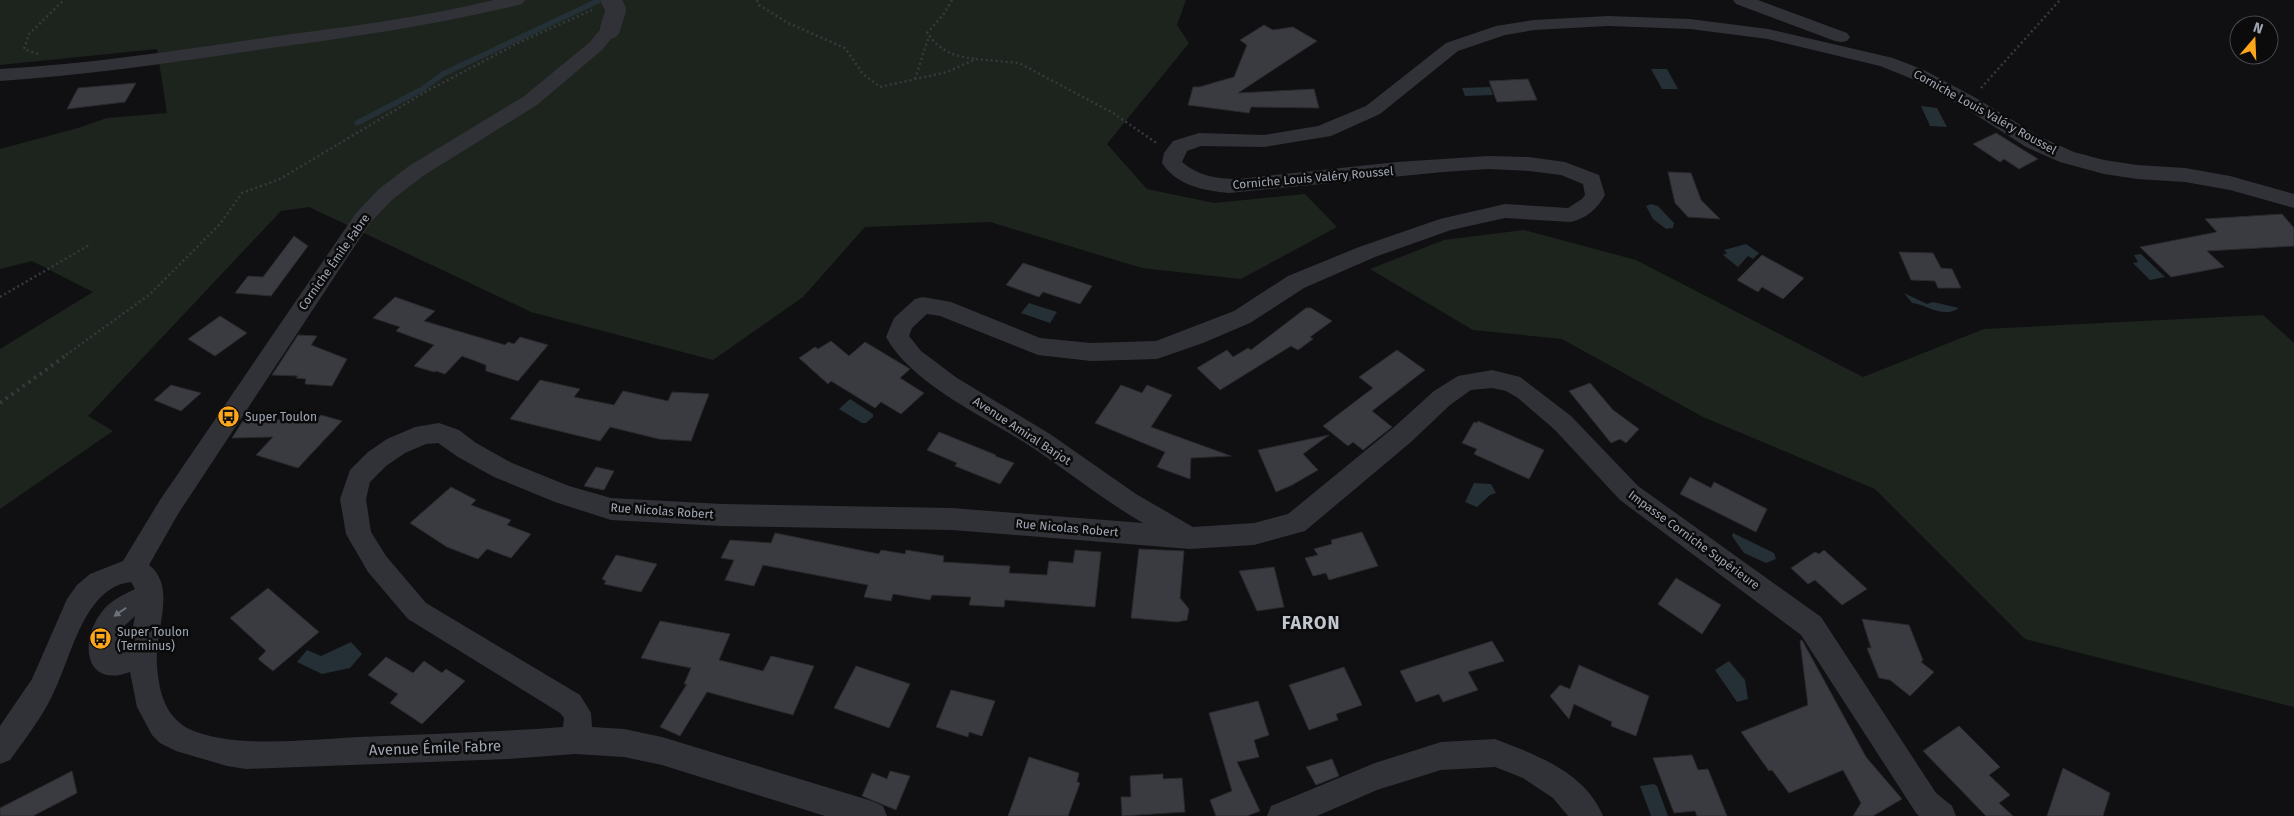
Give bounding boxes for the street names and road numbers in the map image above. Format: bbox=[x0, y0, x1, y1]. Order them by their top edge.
street label: Corniche Louis Valéry Roussel bbox=[1911, 67, 2059, 157]
street label: Corniche Louis Valéry Roussel bbox=[1232, 164, 1394, 192]
street label: Corniche Émile Fabre bbox=[295, 211, 372, 313]
street label: Avenue Amiral Barjot bbox=[970, 394, 1074, 468]
street label: Impasse Corniche Supérieure bbox=[1626, 488, 1762, 592]
street label: Rue Nicolas Robert bbox=[610, 500, 715, 522]
street label: Rue Nicolas Robert bbox=[1015, 517, 1120, 540]
street label: Avenue Émile Fabre bbox=[369, 737, 501, 759]

